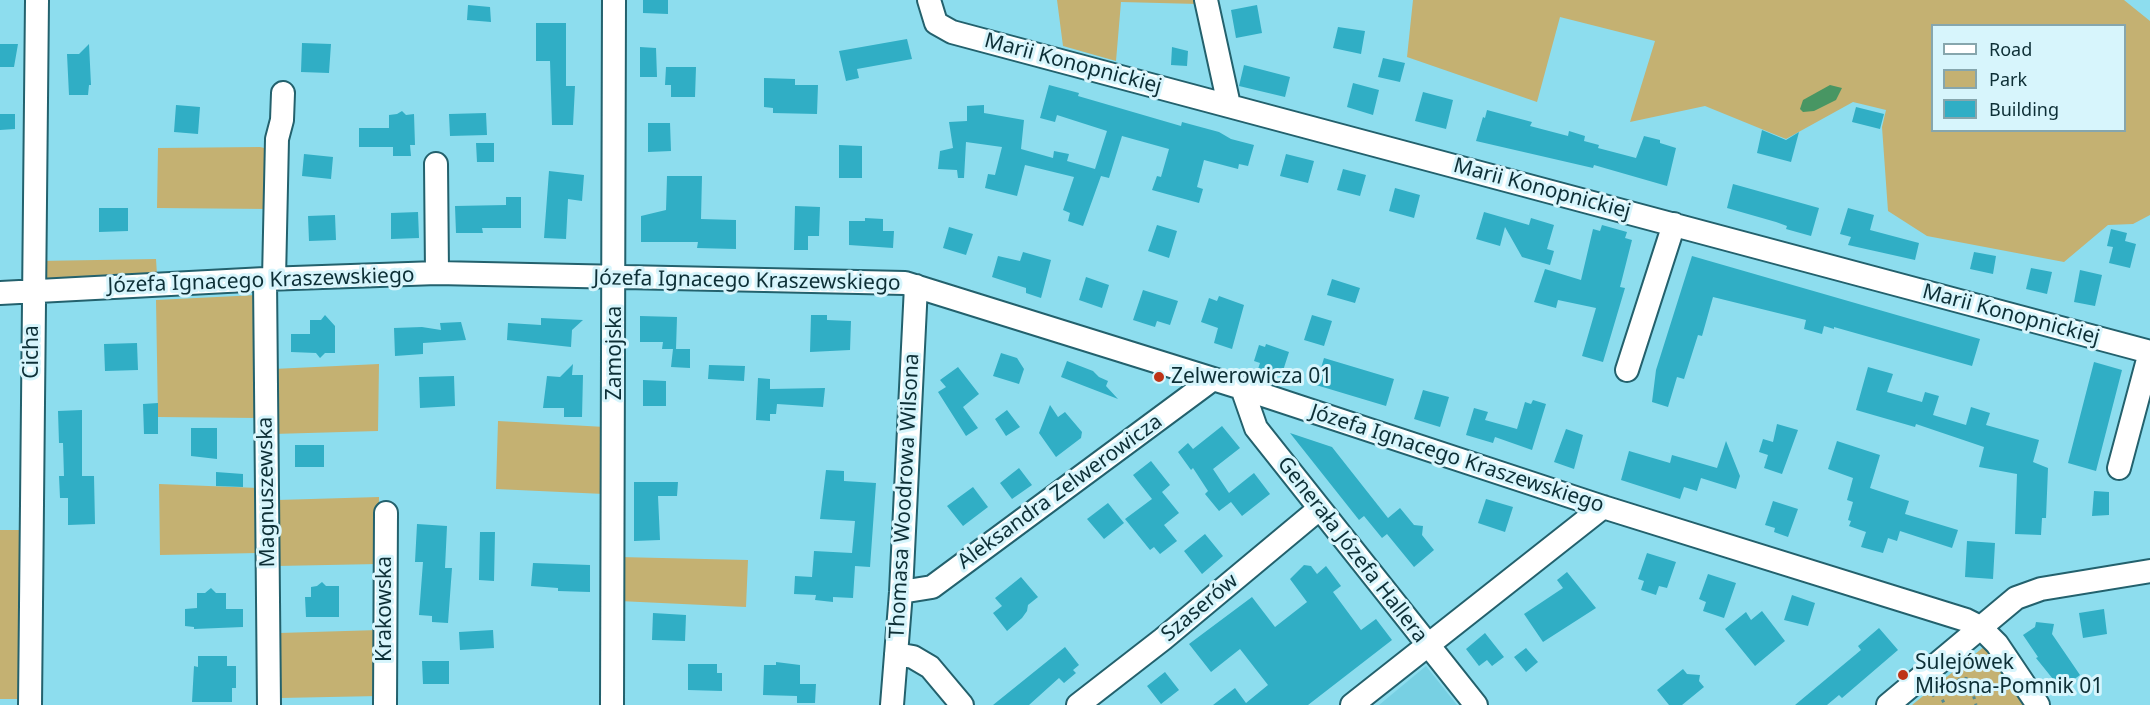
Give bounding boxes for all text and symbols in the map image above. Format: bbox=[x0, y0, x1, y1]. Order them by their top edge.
legend bbox=[1931, 24, 2126, 132]
street label: Marii Konopnickiej bbox=[982, 28, 1164, 100]
text: Road bbox=[1989, 37, 2032, 61]
text: Park bbox=[1989, 67, 2027, 91]
text: Building bbox=[1989, 97, 2059, 121]
street label: Marii Konopnickiej bbox=[1451, 153, 1633, 225]
street label: Józefa Ignacego Kraszewskiego bbox=[107, 263, 415, 299]
street label: Józefa Ignacego Kraszewskiego bbox=[593, 266, 901, 296]
street label: Marii Konopnickiej bbox=[1920, 279, 2102, 351]
street label: Zamojska bbox=[602, 306, 628, 400]
street label: Cicha bbox=[19, 325, 45, 379]
street label: Thomasa Woodrowa Wilsona bbox=[885, 353, 925, 639]
place label: Zelwerowicza 01 bbox=[1171, 364, 1332, 390]
marker: Zelwerowicza 01 bbox=[1152, 370, 1166, 384]
street label: Józefa Ignacego Kraszewskiego bbox=[1307, 400, 1607, 518]
street label: Aleksandra Zelwerowicza bbox=[953, 409, 1167, 575]
street label: Magnuszewska bbox=[253, 416, 281, 568]
street label: Generała Józefa Hallera bbox=[1272, 452, 1432, 648]
street label: Krakowska bbox=[372, 556, 398, 662]
street label: Szaserów bbox=[1157, 569, 1243, 647]
place label: Sulejówek Miłosna-Pomnik 01 bbox=[1915, 650, 2103, 700]
marker: Sulejówek Miłosna-Pomnik 01 bbox=[1896, 668, 1910, 682]

